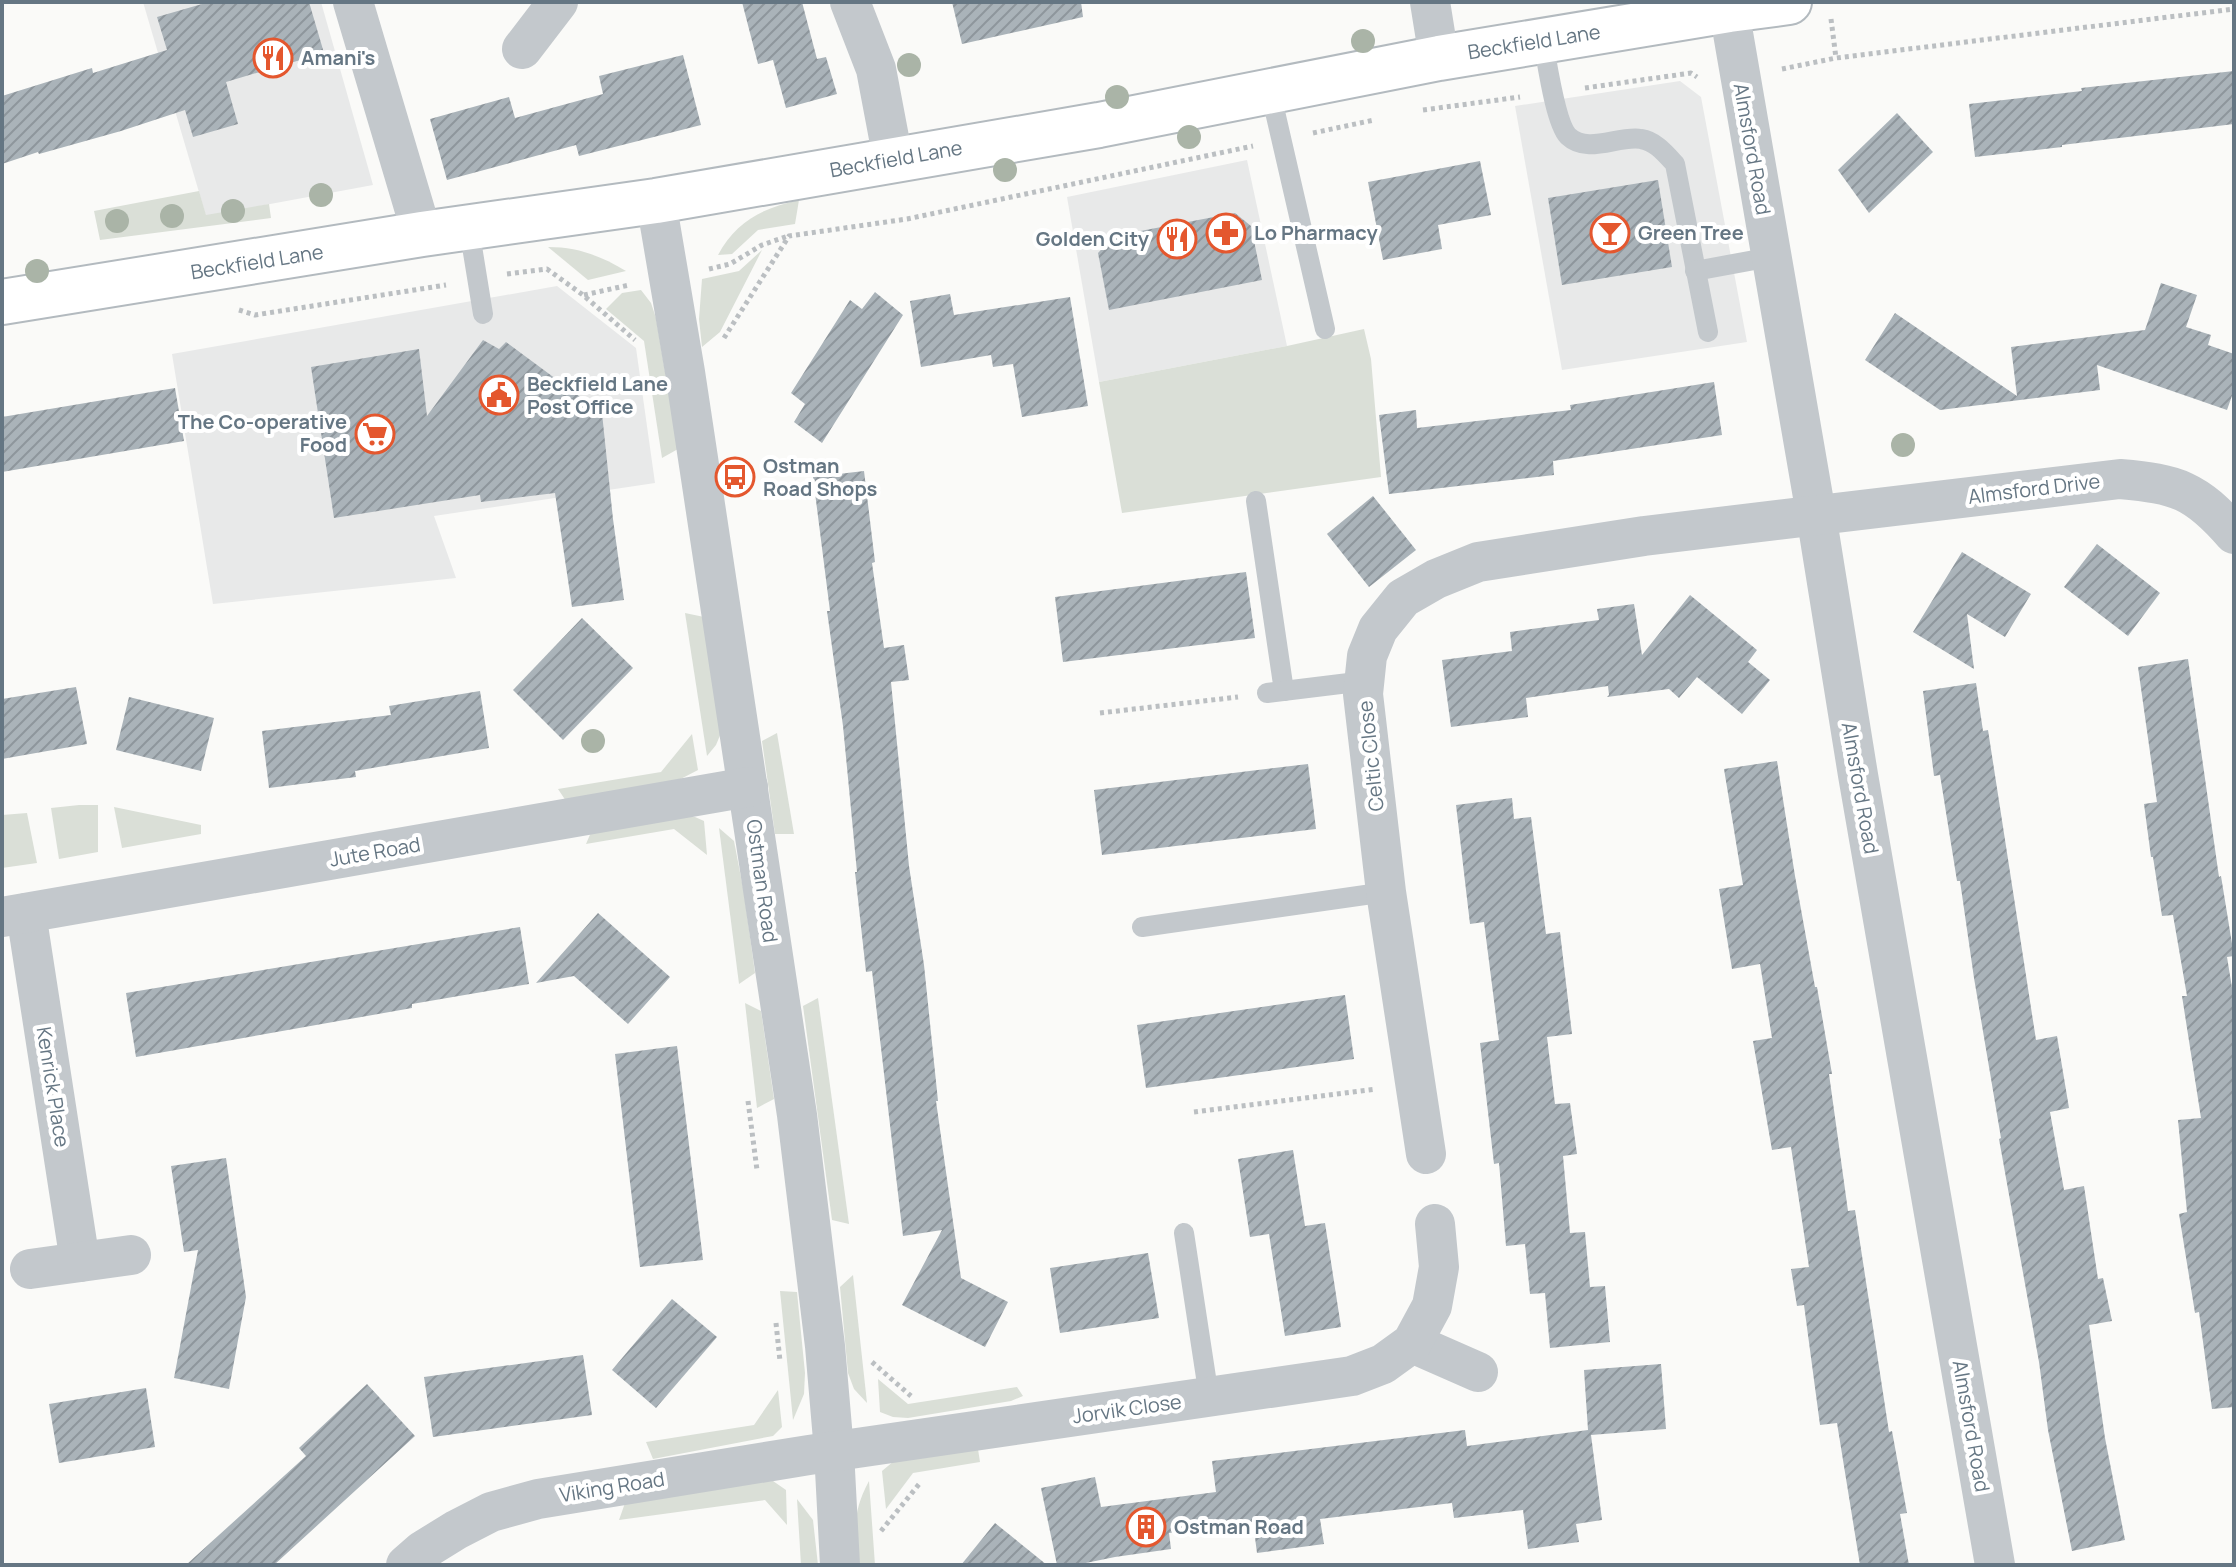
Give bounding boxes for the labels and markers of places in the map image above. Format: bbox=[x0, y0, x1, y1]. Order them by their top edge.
restaurant icon: Amani's bbox=[252, 37, 294, 79]
place label: Amani's bbox=[301, 44, 376, 71]
pharmacy icon: Lo Pharmacy bbox=[1205, 212, 1247, 254]
bar icon: Green Tree bbox=[1589, 212, 1631, 254]
restaurant icon: Golden City bbox=[1156, 218, 1198, 260]
place label: Lo Pharmacy bbox=[1254, 219, 1378, 246]
place label: Green Tree bbox=[1638, 219, 1744, 246]
place label: Golden City bbox=[1036, 225, 1150, 252]
place label: Beckfield Lane Post Office bbox=[527, 370, 668, 420]
public building icon: Beckfield Lane Post Office bbox=[478, 374, 520, 416]
place label: The Co-operative Food bbox=[178, 408, 347, 458]
supermarket icon: The Co-operative Food bbox=[354, 413, 396, 455]
place label: Ostman Road Shops bbox=[763, 452, 878, 502]
bus stop icon: Ostman Road Shops bbox=[714, 456, 756, 498]
building icon: Ostman Road bbox=[1125, 1506, 1167, 1548]
place label: Ostman Road bbox=[1174, 1513, 1304, 1540]

